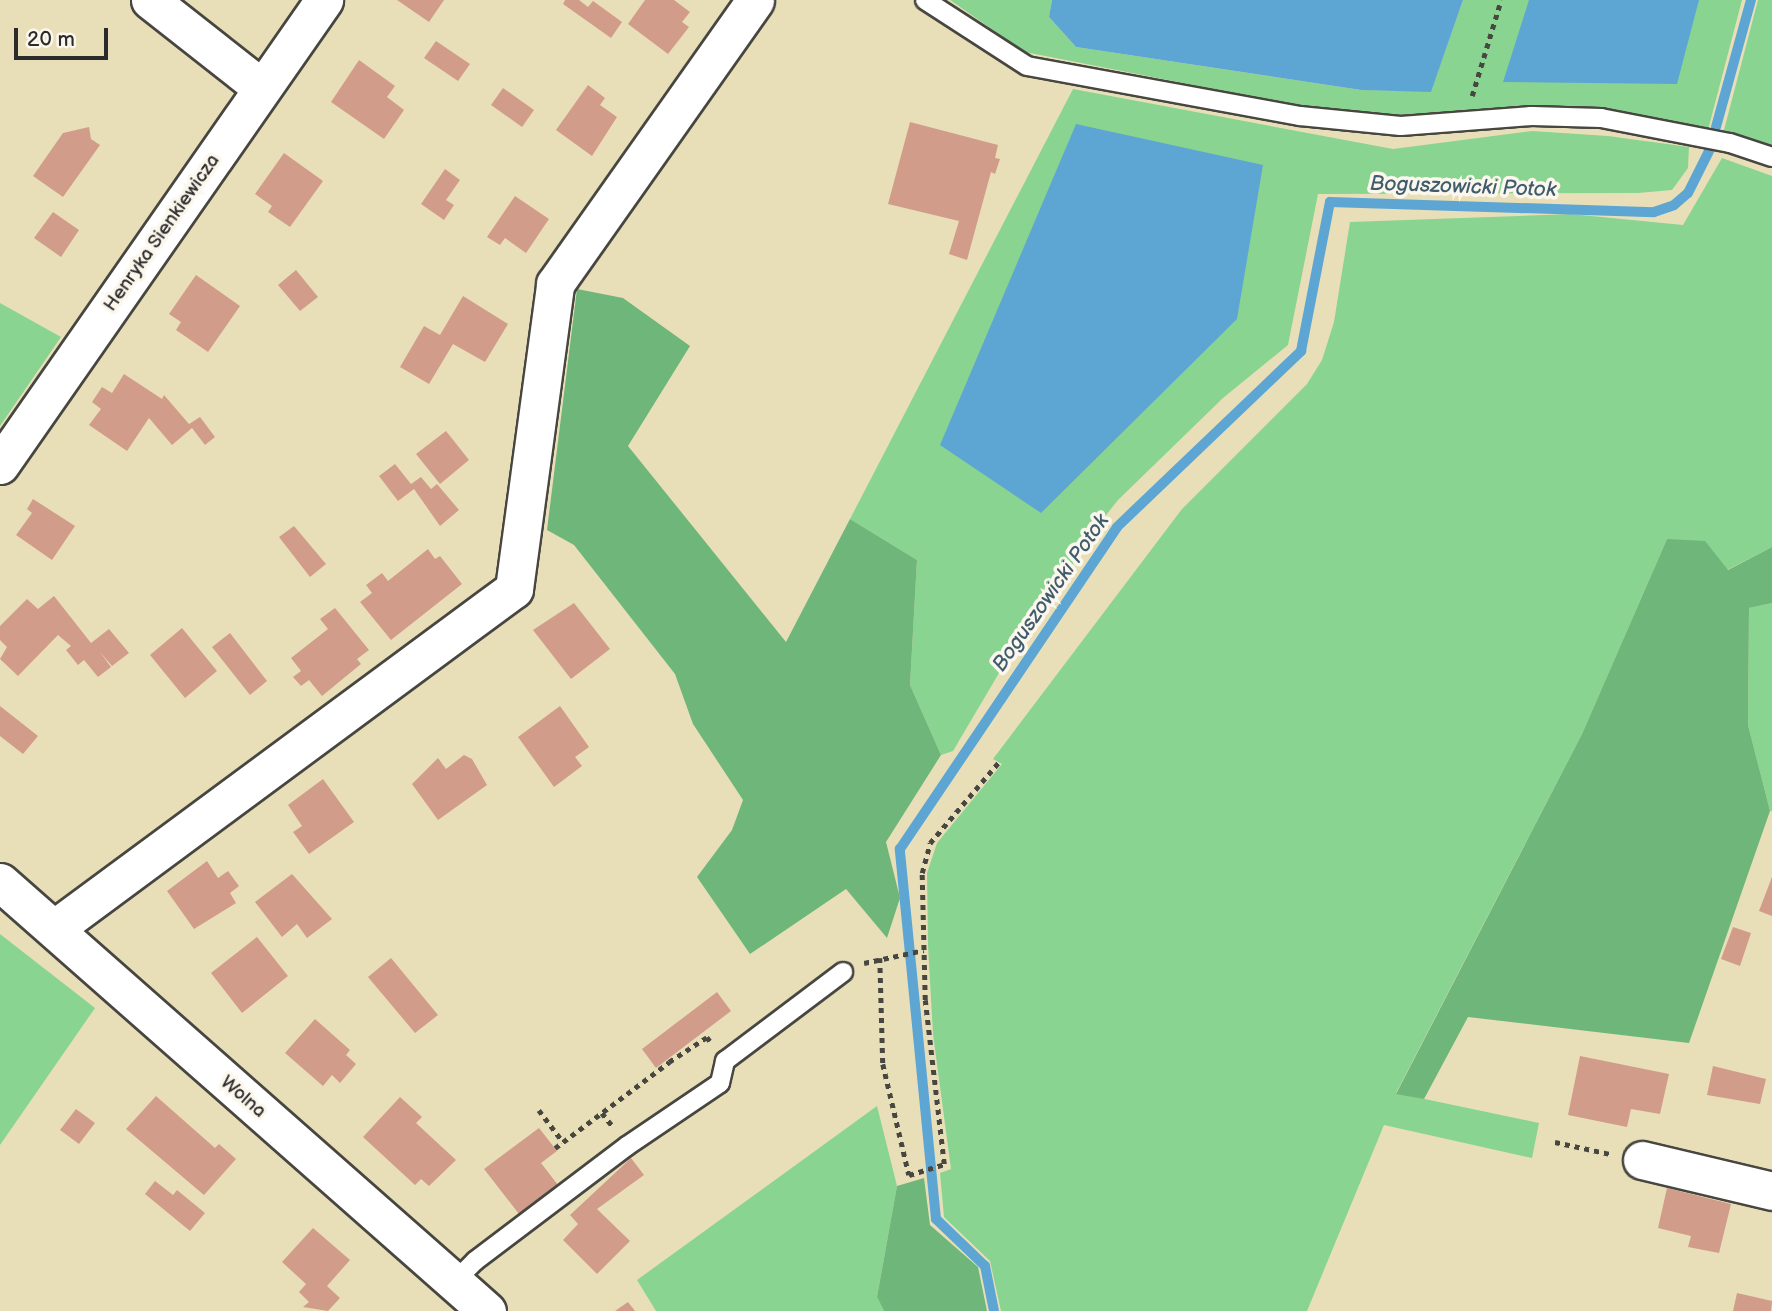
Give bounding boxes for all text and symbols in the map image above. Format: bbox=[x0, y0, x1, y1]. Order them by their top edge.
scale bar bbox=[18, 14, 112, 58]
text: 20 m bbox=[27, 27, 75, 52]
street label: Henryka Sienkiewicza bbox=[99, 150, 225, 316]
water label: Boguszowicki Potok bbox=[1369, 171, 1557, 203]
water label: Boguszowicki Potok bbox=[987, 509, 1115, 677]
street label: Wolna bbox=[216, 1071, 270, 1123]

